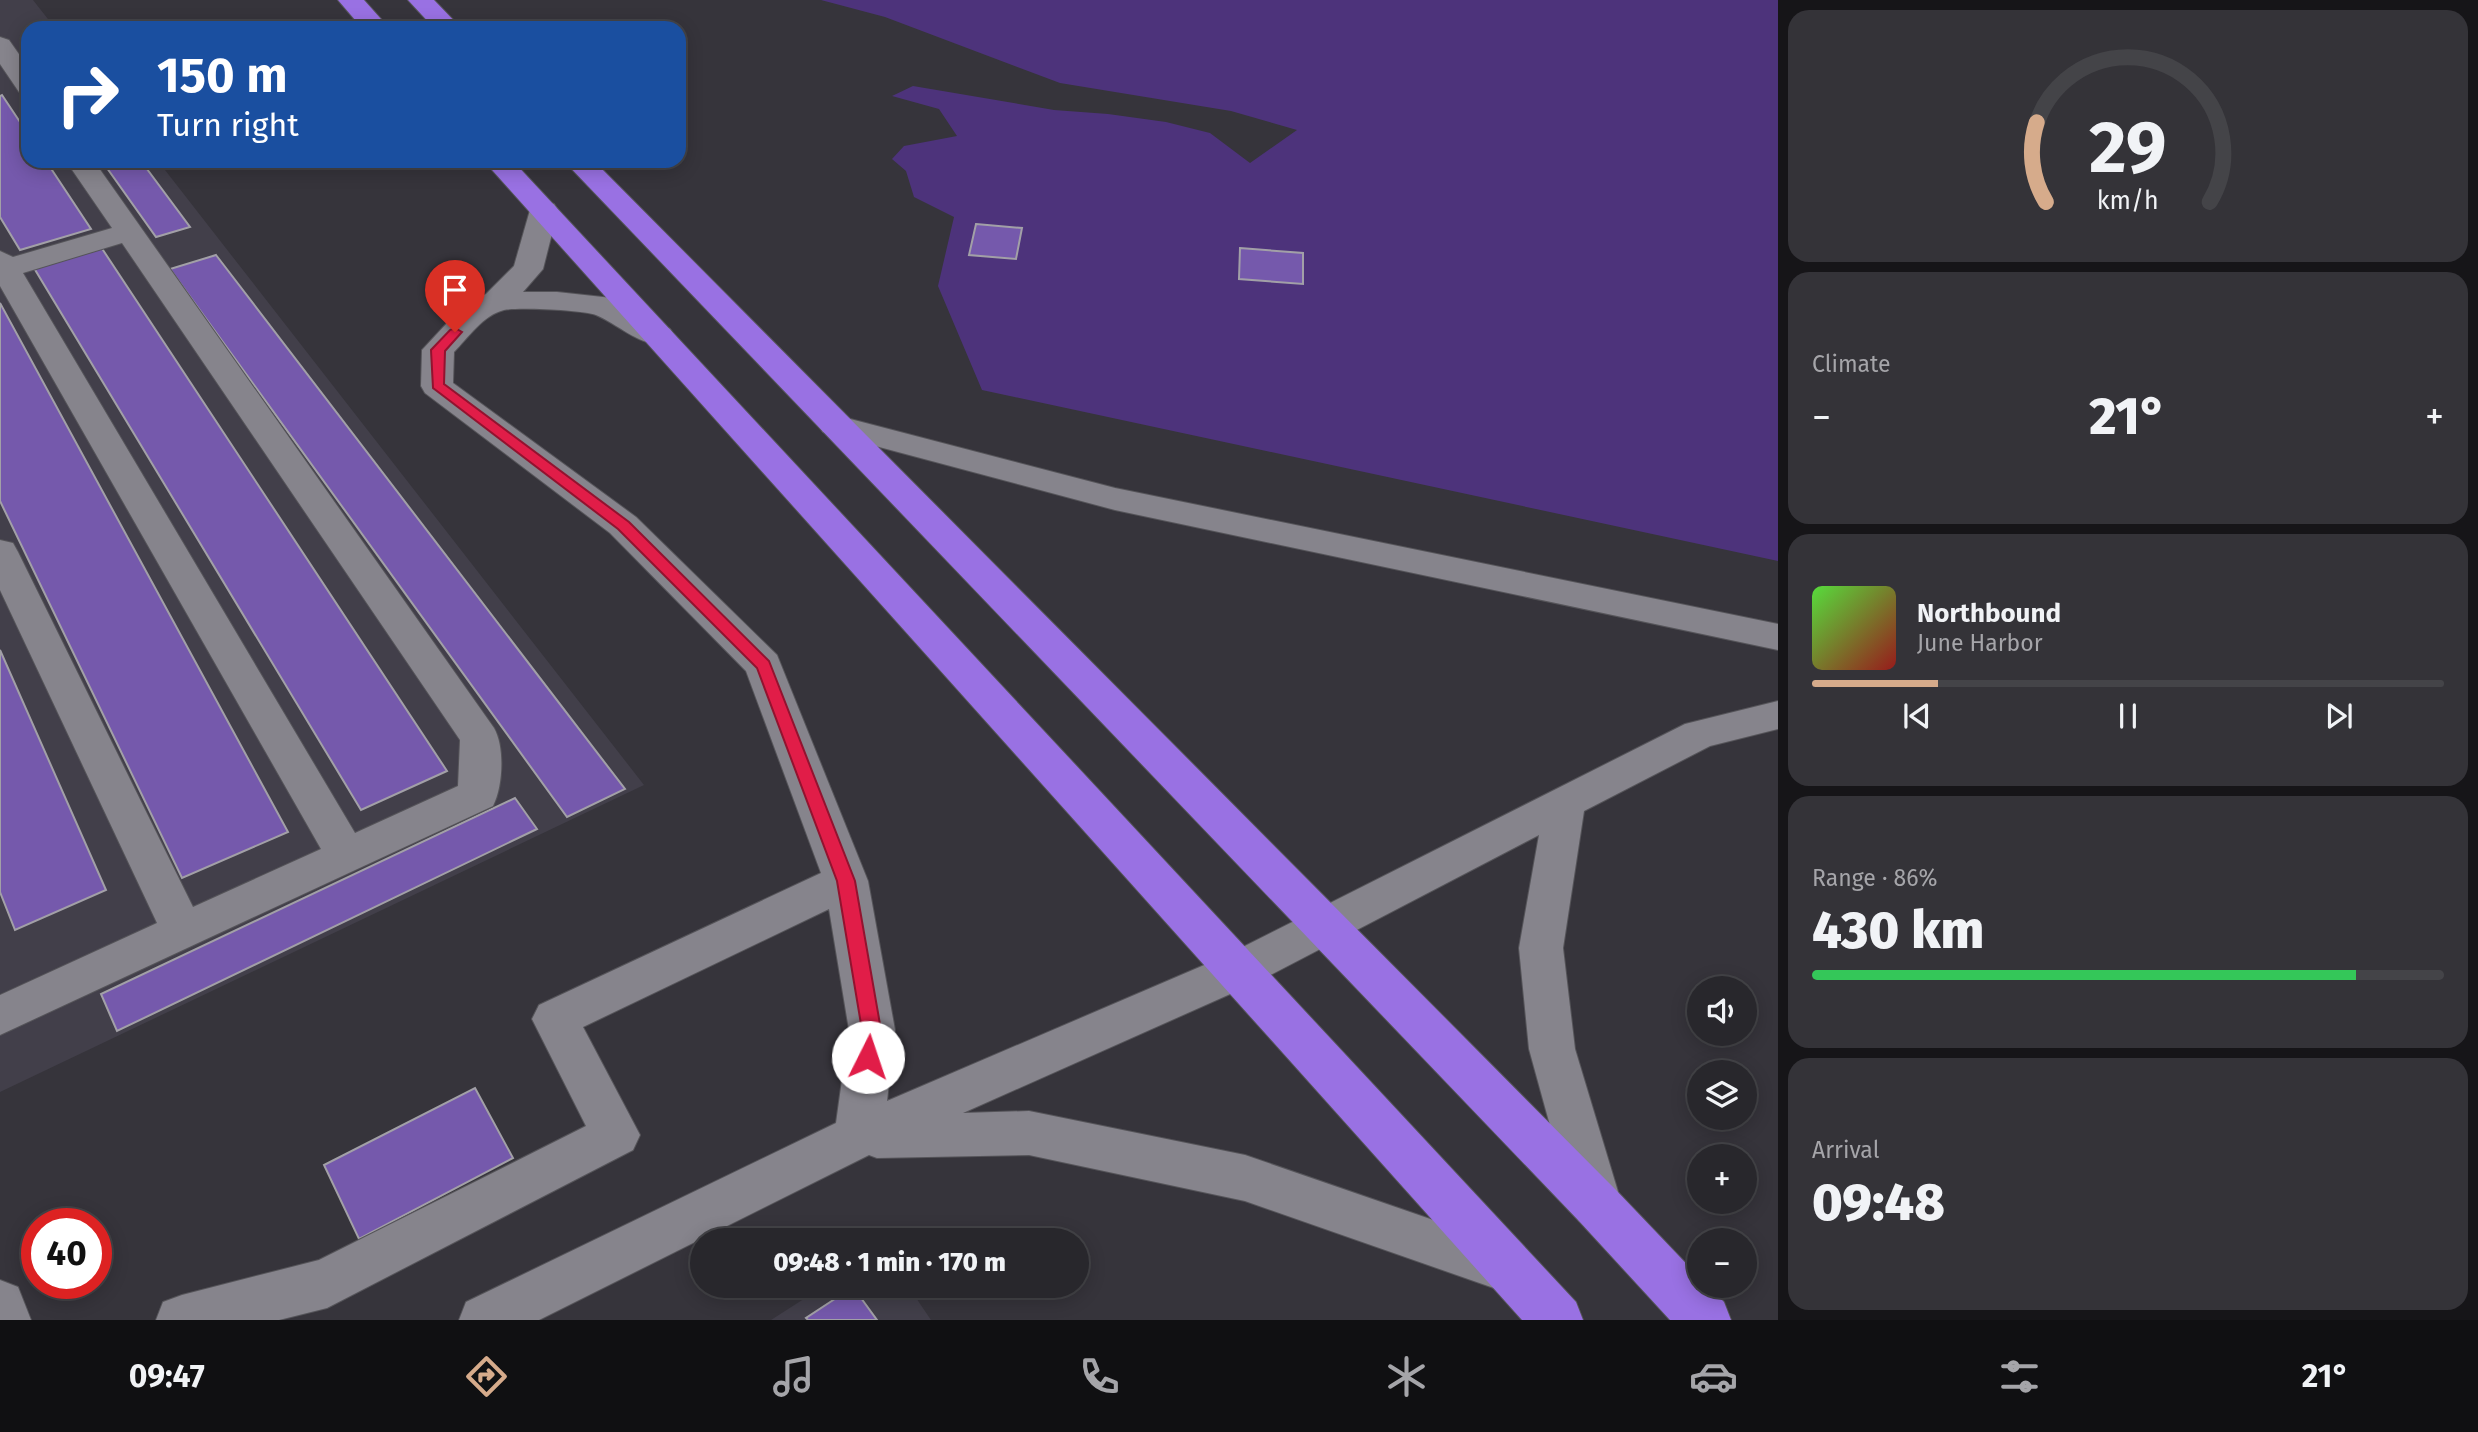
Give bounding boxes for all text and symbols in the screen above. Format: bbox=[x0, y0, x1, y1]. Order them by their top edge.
text: 150 m bbox=[157, 46, 288, 105]
icon: right bbox=[42, 49, 133, 140]
text: 29 bbox=[2089, 104, 2167, 191]
text: Turn right bbox=[157, 106, 299, 144]
text: km/h bbox=[2097, 186, 2159, 216]
pin bbox=[425, 260, 485, 332]
icon: arrive bbox=[436, 271, 474, 309]
text: Climate bbox=[1812, 350, 1891, 378]
text: 21° bbox=[2089, 385, 2167, 448]
text: − bbox=[1812, 394, 1831, 440]
text: + bbox=[2425, 394, 2444, 440]
text: Northbound bbox=[1917, 598, 2061, 629]
text: June Harbor bbox=[1917, 629, 2043, 657]
icon: previous bbox=[1898, 697, 1936, 735]
icon: pause bbox=[2109, 697, 2147, 735]
icon: next bbox=[2320, 697, 2358, 735]
text: Range · 86% bbox=[1812, 864, 1937, 892]
text: 430 km bbox=[1812, 899, 1984, 962]
map controls bbox=[1687, 976, 1757, 1298]
button: sound bbox=[1687, 976, 1757, 1046]
position arrow bbox=[831, 1020, 905, 1094]
button: layers bbox=[1687, 1060, 1757, 1130]
text: Arrival bbox=[1812, 1136, 1879, 1164]
button: + bbox=[1687, 1144, 1757, 1214]
text: 09:48 bbox=[1812, 1171, 1945, 1234]
speed limit sign: 40 bbox=[21, 1208, 112, 1299]
button: − bbox=[1687, 1228, 1757, 1298]
text: 09:48 · 1 min · 170 m bbox=[773, 1247, 1006, 1278]
icon: directions bbox=[462, 1352, 511, 1401]
icon: music bbox=[769, 1352, 818, 1401]
icon: phone bbox=[1075, 1352, 1124, 1401]
icon: climate bbox=[1382, 1352, 1431, 1401]
icon: car bbox=[1689, 1352, 1738, 1401]
icon: filters bbox=[1995, 1352, 2044, 1401]
text: 09:47 bbox=[129, 1357, 205, 1395]
text: 21° bbox=[2302, 1357, 2349, 1395]

